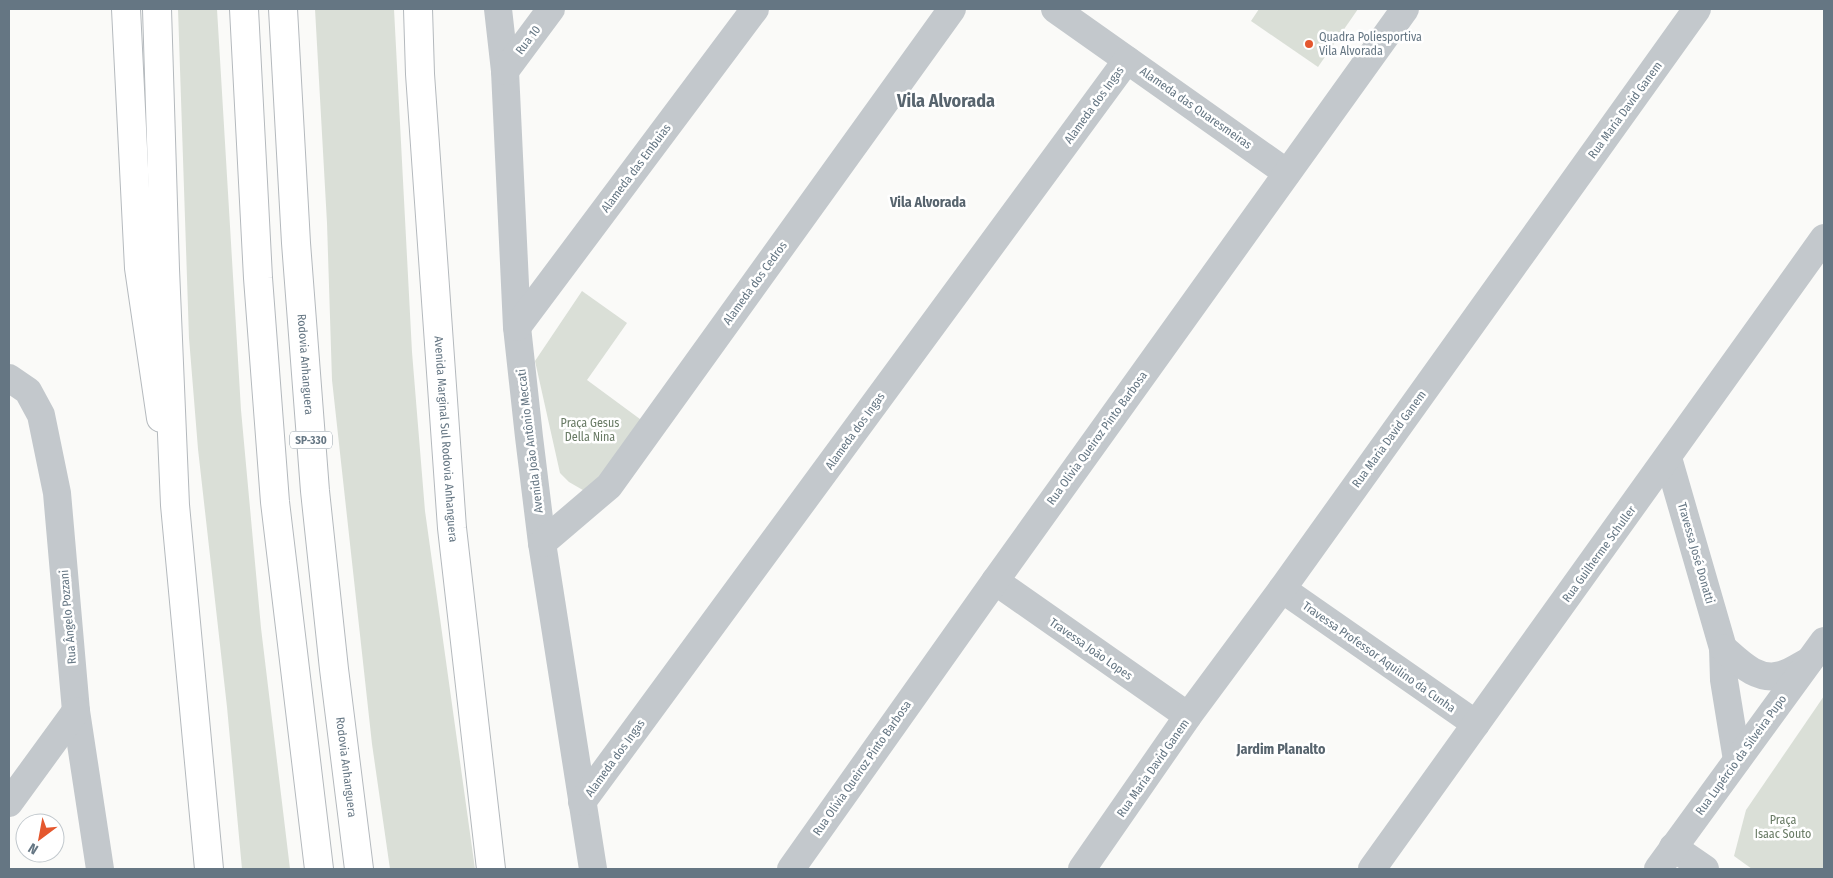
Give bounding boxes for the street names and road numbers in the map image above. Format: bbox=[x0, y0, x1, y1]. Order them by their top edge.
street label: Rua 10 bbox=[513, 23, 543, 57]
street label: Rua Maria David Ganem bbox=[1585, 59, 1665, 161]
street label: Alameda dos Ingas bbox=[1061, 64, 1127, 146]
street label: Alameda das Quaresmeiras bbox=[1137, 64, 1255, 152]
street label: Alameda das Embuias bbox=[598, 121, 674, 215]
street label: Alameda dos Cedros bbox=[720, 239, 790, 327]
street label: Rodovia Anhanguera bbox=[294, 313, 316, 415]
street label: Avenida Marginal Sul Rodovia Anhanguera bbox=[431, 335, 461, 543]
street label: Avenida João Antônio Meccati bbox=[514, 368, 546, 514]
street label: Rua Olivia Queiroz Pinto Barbosa bbox=[1044, 368, 1150, 507]
street label: Rua Maria David Ganem bbox=[1349, 388, 1429, 490]
street label: Alameda dos Ingas bbox=[822, 390, 888, 472]
road number: SP-330 bbox=[290, 432, 332, 448]
street label: Travessa José Donatti bbox=[1675, 501, 1717, 605]
street label: Rua Guilherme Schuller bbox=[1559, 503, 1639, 605]
street label: Rua Ângelo Pozzani bbox=[56, 569, 79, 665]
street label: Travessa Professor Aquilino da Cunha bbox=[1300, 599, 1458, 715]
street label: Travessa João Lopes bbox=[1047, 615, 1135, 683]
street label: Rua Lupércio da Silveira Pupo bbox=[1693, 692, 1789, 818]
street label: Rua Olivia Queiroz Pinto Barbosa bbox=[810, 698, 914, 838]
street label: Rodovia Anhanguera bbox=[333, 716, 359, 818]
street label: Rua Maria David Ganem bbox=[1114, 716, 1192, 820]
street label: Alameda dos Ingas bbox=[582, 717, 648, 799]

